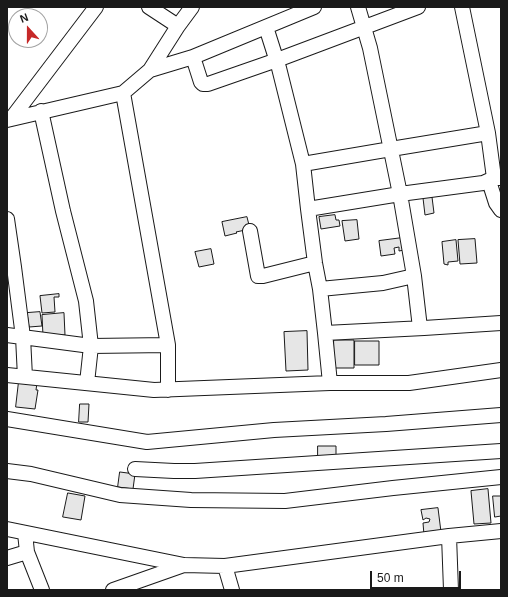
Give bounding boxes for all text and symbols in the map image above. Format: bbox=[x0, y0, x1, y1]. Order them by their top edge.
north arrow bbox=[8, 8, 48, 48]
text: N bbox=[18, 11, 30, 25]
scale bar bbox=[372, 563, 463, 589]
text: 50 m bbox=[377, 571, 404, 585]

